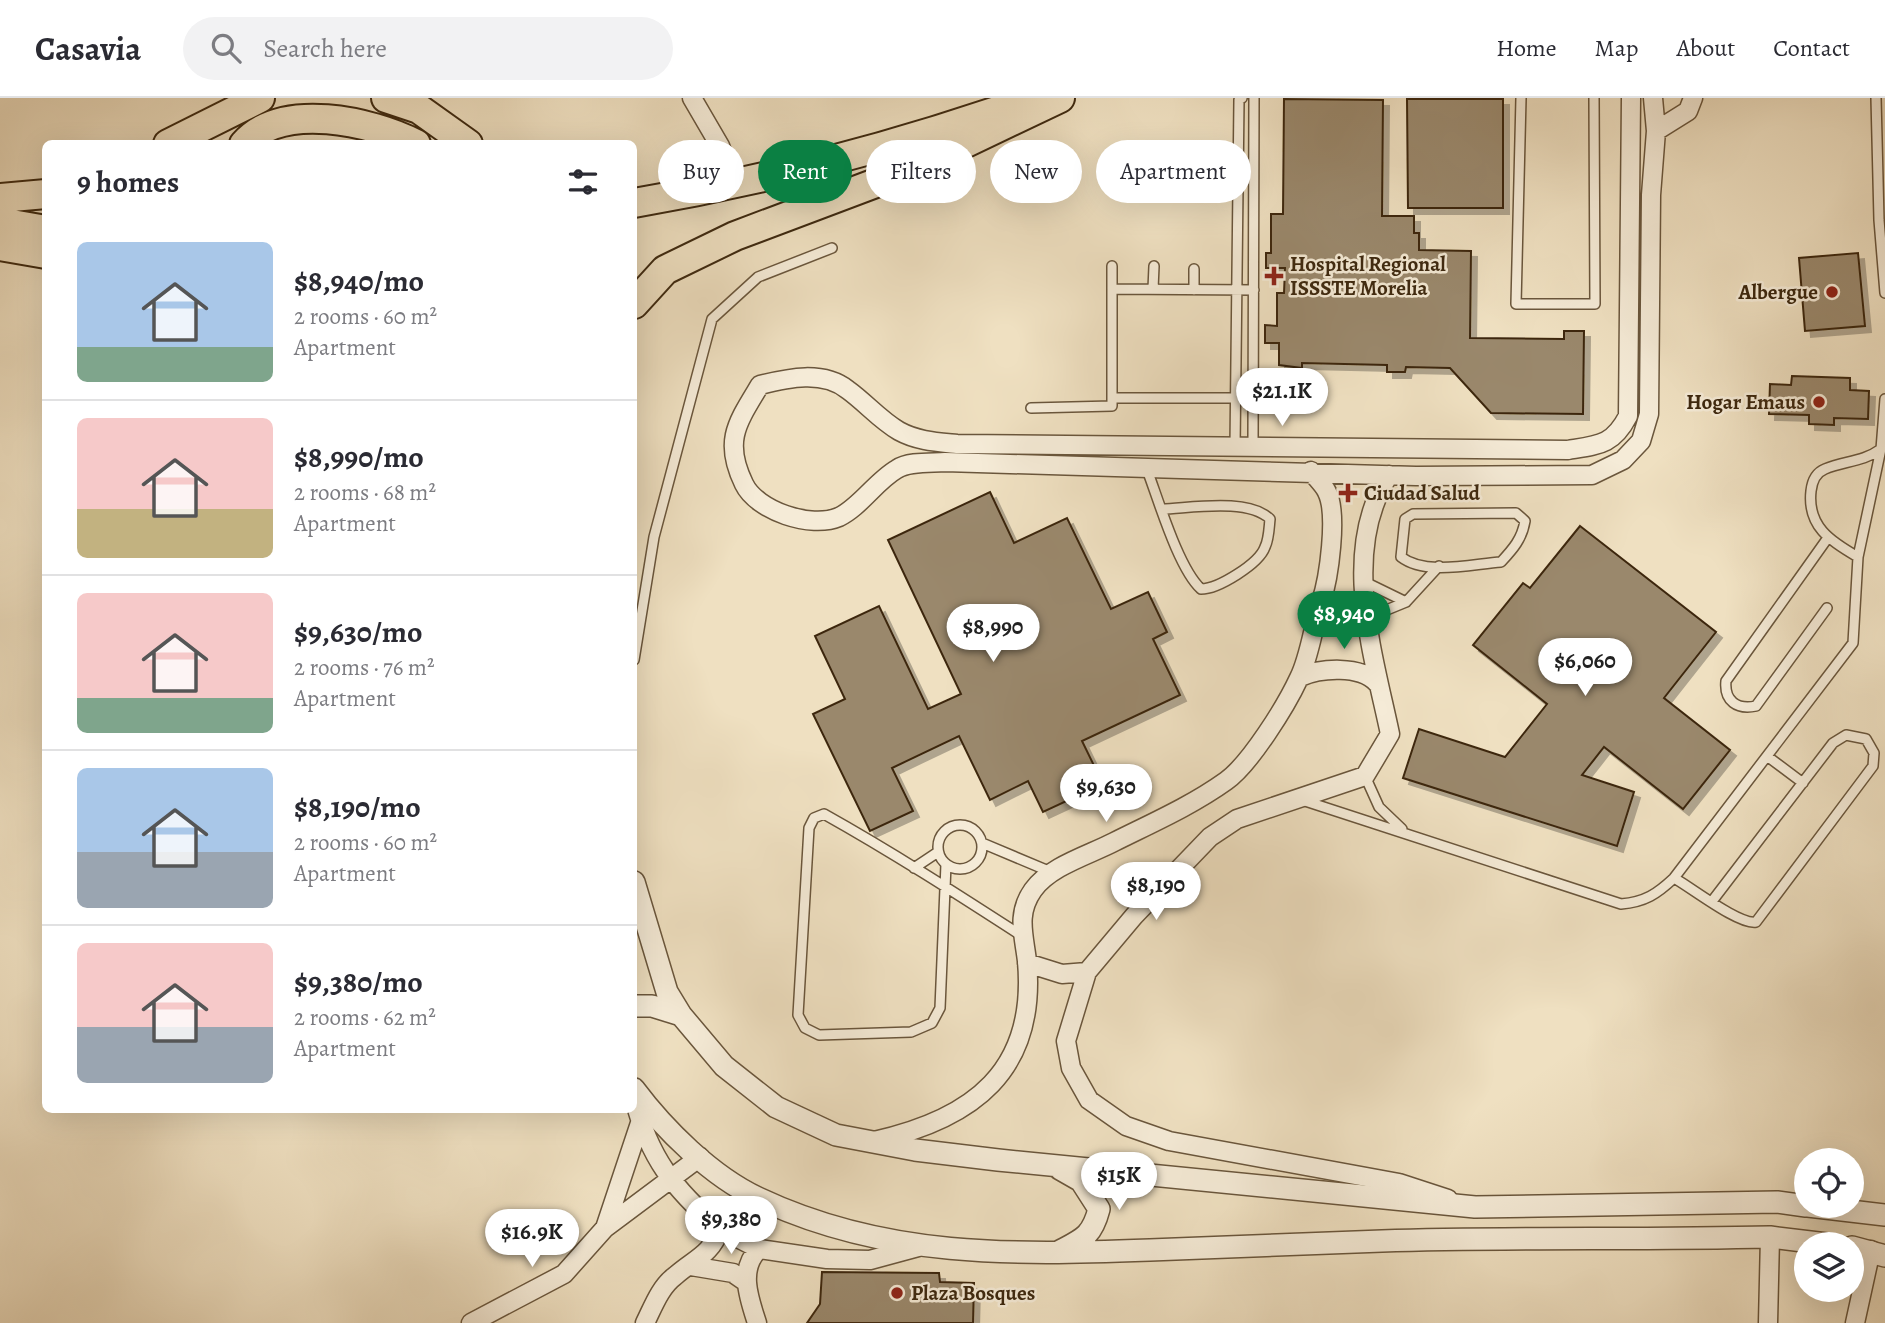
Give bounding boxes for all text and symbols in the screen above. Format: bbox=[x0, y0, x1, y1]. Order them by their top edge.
search box bbox=[183, 17, 673, 80]
text: Casavia bbox=[35, 26, 141, 71]
icon: search bbox=[207, 29, 245, 67]
text: Search here bbox=[263, 31, 387, 66]
text: Home bbox=[1496, 32, 1557, 64]
text: Map bbox=[1595, 32, 1639, 64]
text: About bbox=[1677, 32, 1735, 64]
text: Contact bbox=[1773, 32, 1850, 64]
chip: Buy bbox=[658, 140, 744, 203]
chip: Rent bbox=[758, 140, 852, 203]
chip: Filters bbox=[866, 140, 976, 203]
chip: New bbox=[990, 140, 1082, 203]
chip: Apartment bbox=[1096, 140, 1251, 203]
text: 9 homes bbox=[77, 162, 179, 202]
icon: filters bbox=[564, 163, 602, 201]
place label: Hospital Regional ISSSTE Morelia bbox=[1290, 250, 1446, 302]
text: $8,940/mo bbox=[294, 261, 424, 301]
marker: Hospital Regional ISSSTE Morelia bbox=[1264, 266, 1284, 286]
icon: home bbox=[133, 270, 217, 354]
place label: Albergue bbox=[1738, 278, 1818, 306]
marker: Albergue bbox=[1824, 284, 1840, 300]
text: 2 rooms · 60 m² bbox=[294, 301, 437, 332]
text: Apartment bbox=[294, 332, 396, 363]
pin: $21.1K bbox=[1225, 368, 1339, 428]
text: $21.1K bbox=[1252, 375, 1312, 406]
place label: Hogar Emaus bbox=[1686, 388, 1805, 416]
marker: Hogar Emaus bbox=[1811, 394, 1827, 410]
text: $8,990/mo bbox=[294, 437, 424, 477]
icon: home bbox=[133, 446, 217, 530]
text: 2 rooms · 68 m² bbox=[294, 477, 436, 508]
place label: Ciudad Salud bbox=[1364, 479, 1481, 507]
marker: Ciudad Salud bbox=[1338, 483, 1358, 503]
text: Apartment bbox=[294, 508, 396, 539]
pin: $8,940 bbox=[1287, 592, 1401, 651]
text: $8,940 bbox=[1314, 598, 1374, 629]
pin: $8,990 bbox=[936, 604, 1050, 664]
text: $8,990 bbox=[963, 611, 1023, 642]
text: $9,630/mo bbox=[294, 612, 422, 652]
icon: home bbox=[133, 621, 217, 705]
pin: $6,060 bbox=[1528, 638, 1642, 698]
text: $6,060 bbox=[1554, 645, 1616, 676]
text: 2 rooms · 76 m² bbox=[294, 652, 435, 683]
text: Apartment bbox=[294, 683, 396, 714]
pin: $9,630 bbox=[1049, 764, 1163, 824]
text: $9,630 bbox=[1076, 771, 1136, 802]
text: $8,190/mo bbox=[294, 787, 421, 827]
icon: home bbox=[133, 796, 217, 880]
text: 2 rooms · 60 m² bbox=[294, 827, 437, 858]
text: Apartment bbox=[294, 858, 396, 889]
pin: $8,190 bbox=[1099, 862, 1213, 922]
text: $8,190 bbox=[1127, 869, 1185, 900]
text: $9,380/mo bbox=[294, 962, 423, 1002]
icon: home bbox=[133, 971, 217, 1055]
text: 2 rooms · 62 m² bbox=[294, 1002, 436, 1033]
text: Apartment bbox=[294, 1033, 396, 1064]
map controls bbox=[1794, 1148, 1864, 1302]
button: locate bbox=[1794, 1148, 1864, 1218]
pin: $15K bbox=[1078, 1152, 1160, 1212]
text: $15K bbox=[1097, 1159, 1141, 1190]
pin: $9,380 bbox=[674, 1196, 788, 1256]
text: $9,380 bbox=[701, 1203, 761, 1234]
pin: $16.9K bbox=[475, 1210, 589, 1269]
text: $16.9K bbox=[501, 1216, 563, 1247]
button: layers bbox=[1794, 1232, 1864, 1302]
place label: Plaza Bosques bbox=[911, 1279, 1035, 1307]
marker: Plaza Bosques bbox=[889, 1285, 905, 1301]

